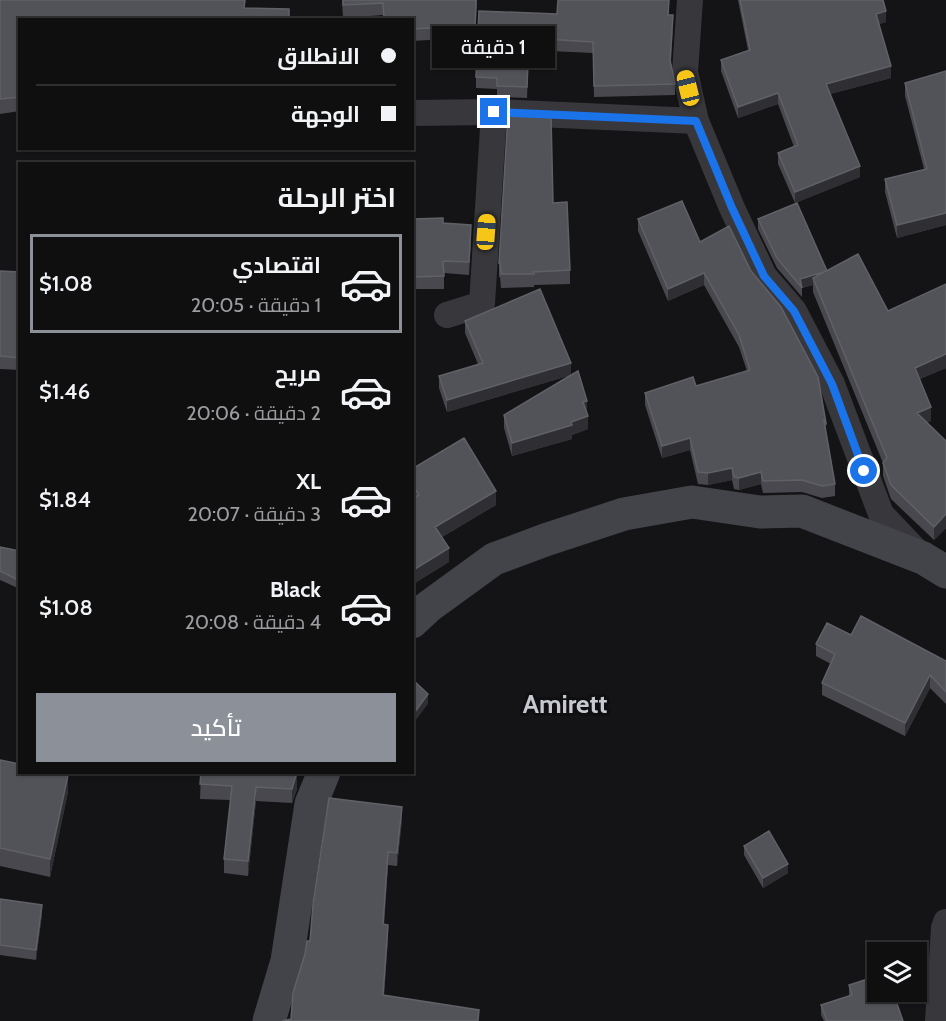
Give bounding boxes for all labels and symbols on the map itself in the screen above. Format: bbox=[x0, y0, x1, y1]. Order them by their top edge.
callout: 1 دقيقة bbox=[432, 25, 556, 67]
car bbox=[675, 68, 701, 108]
route end bbox=[480, 98, 507, 125]
car bbox=[476, 213, 496, 251]
route start bbox=[850, 457, 877, 484]
district label: Amirett bbox=[523, 688, 607, 720]

